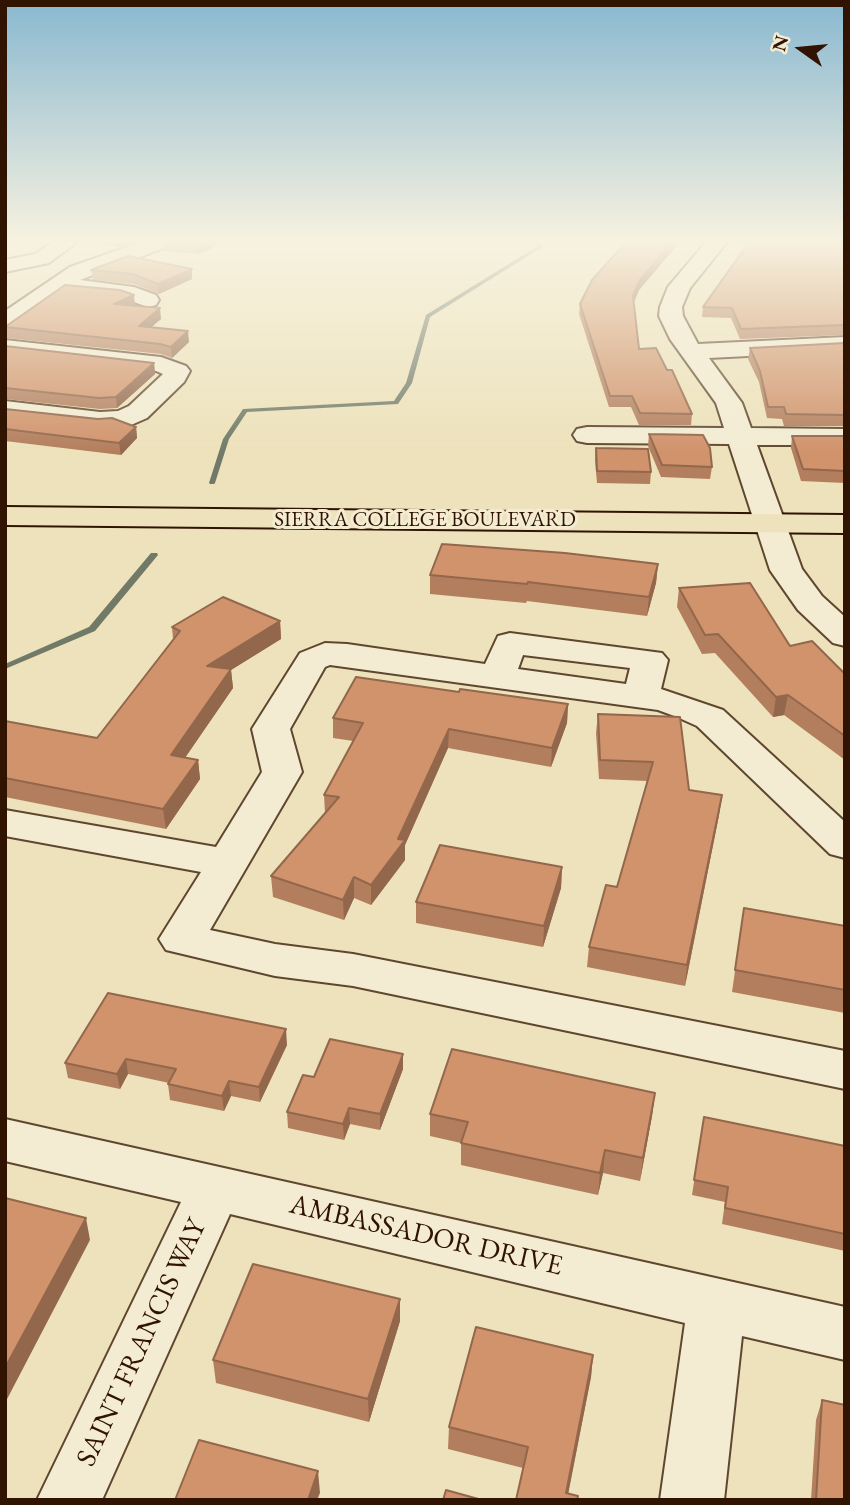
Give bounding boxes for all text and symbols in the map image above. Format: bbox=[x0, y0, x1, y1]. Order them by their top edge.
north arrow bbox=[766, 14, 836, 84]
text: N bbox=[766, 33, 794, 54]
street label: SIERRA COLLEGE BOULEVARD bbox=[274, 507, 576, 533]
street label: AMBASSADOR DRIVE bbox=[286, 1188, 566, 1284]
street label: SAINT FRANCIS WAY bbox=[70, 1214, 214, 1472]

